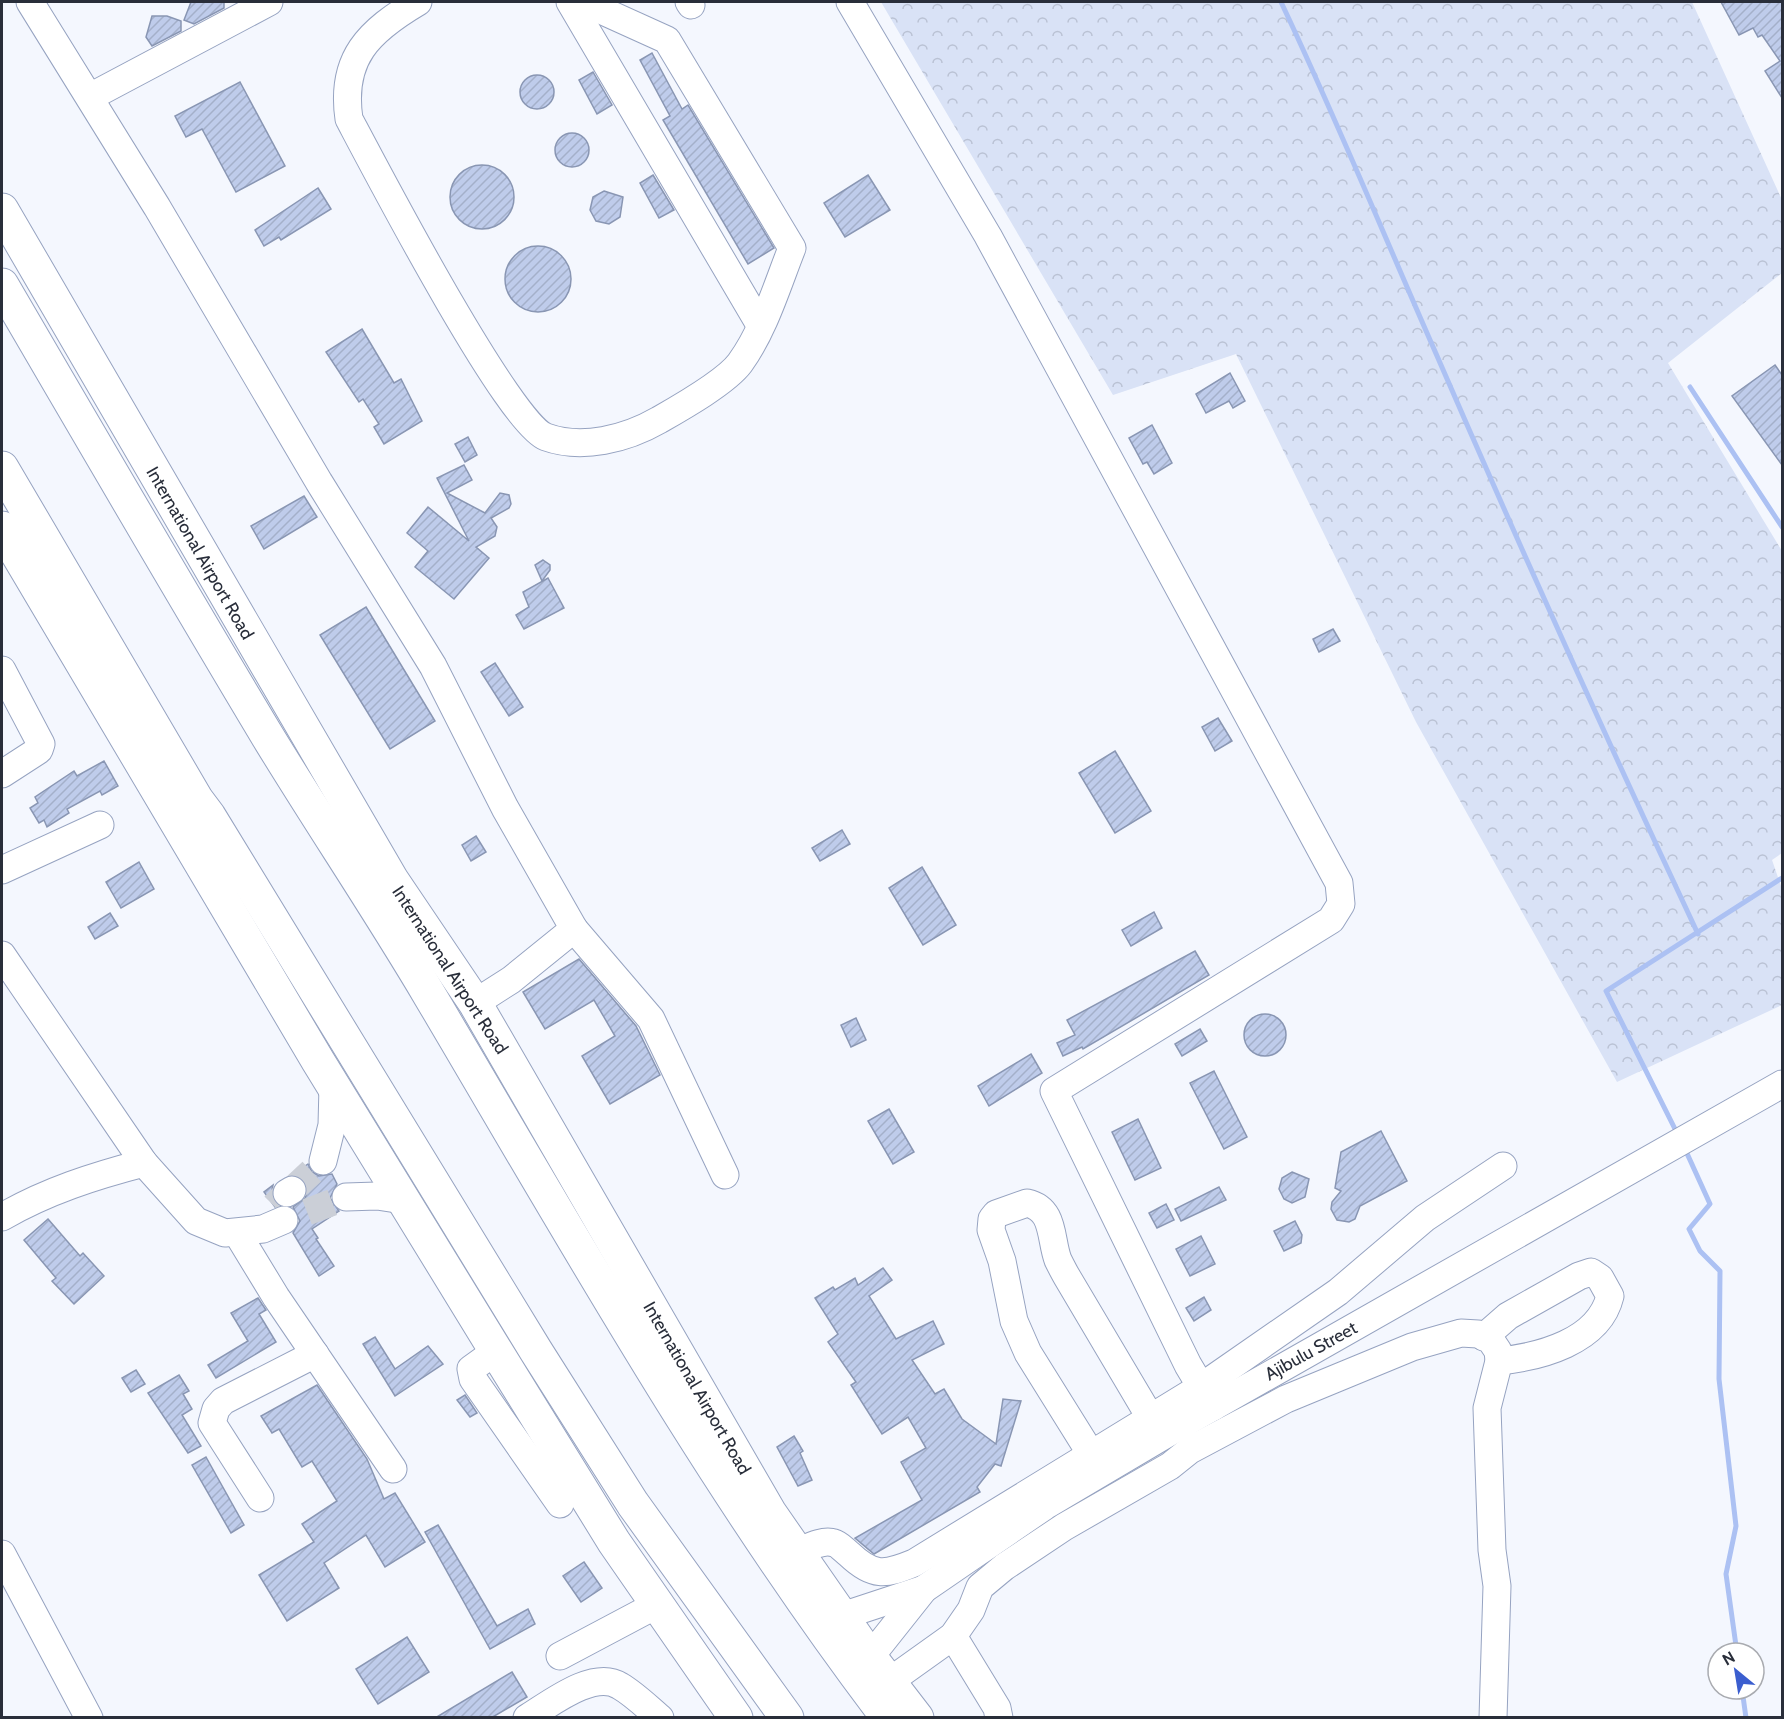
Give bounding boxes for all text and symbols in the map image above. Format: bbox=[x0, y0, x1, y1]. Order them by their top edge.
street label: International Airport Road bbox=[141, 463, 259, 643]
street label: International Airport Road bbox=[387, 882, 513, 1058]
street label: International Airport Road bbox=[638, 1298, 756, 1478]
street label: Ajibulu Street bbox=[1261, 1317, 1361, 1385]
north arrow bbox=[1706, 1641, 1766, 1701]
text: N bbox=[1719, 1647, 1738, 1669]

